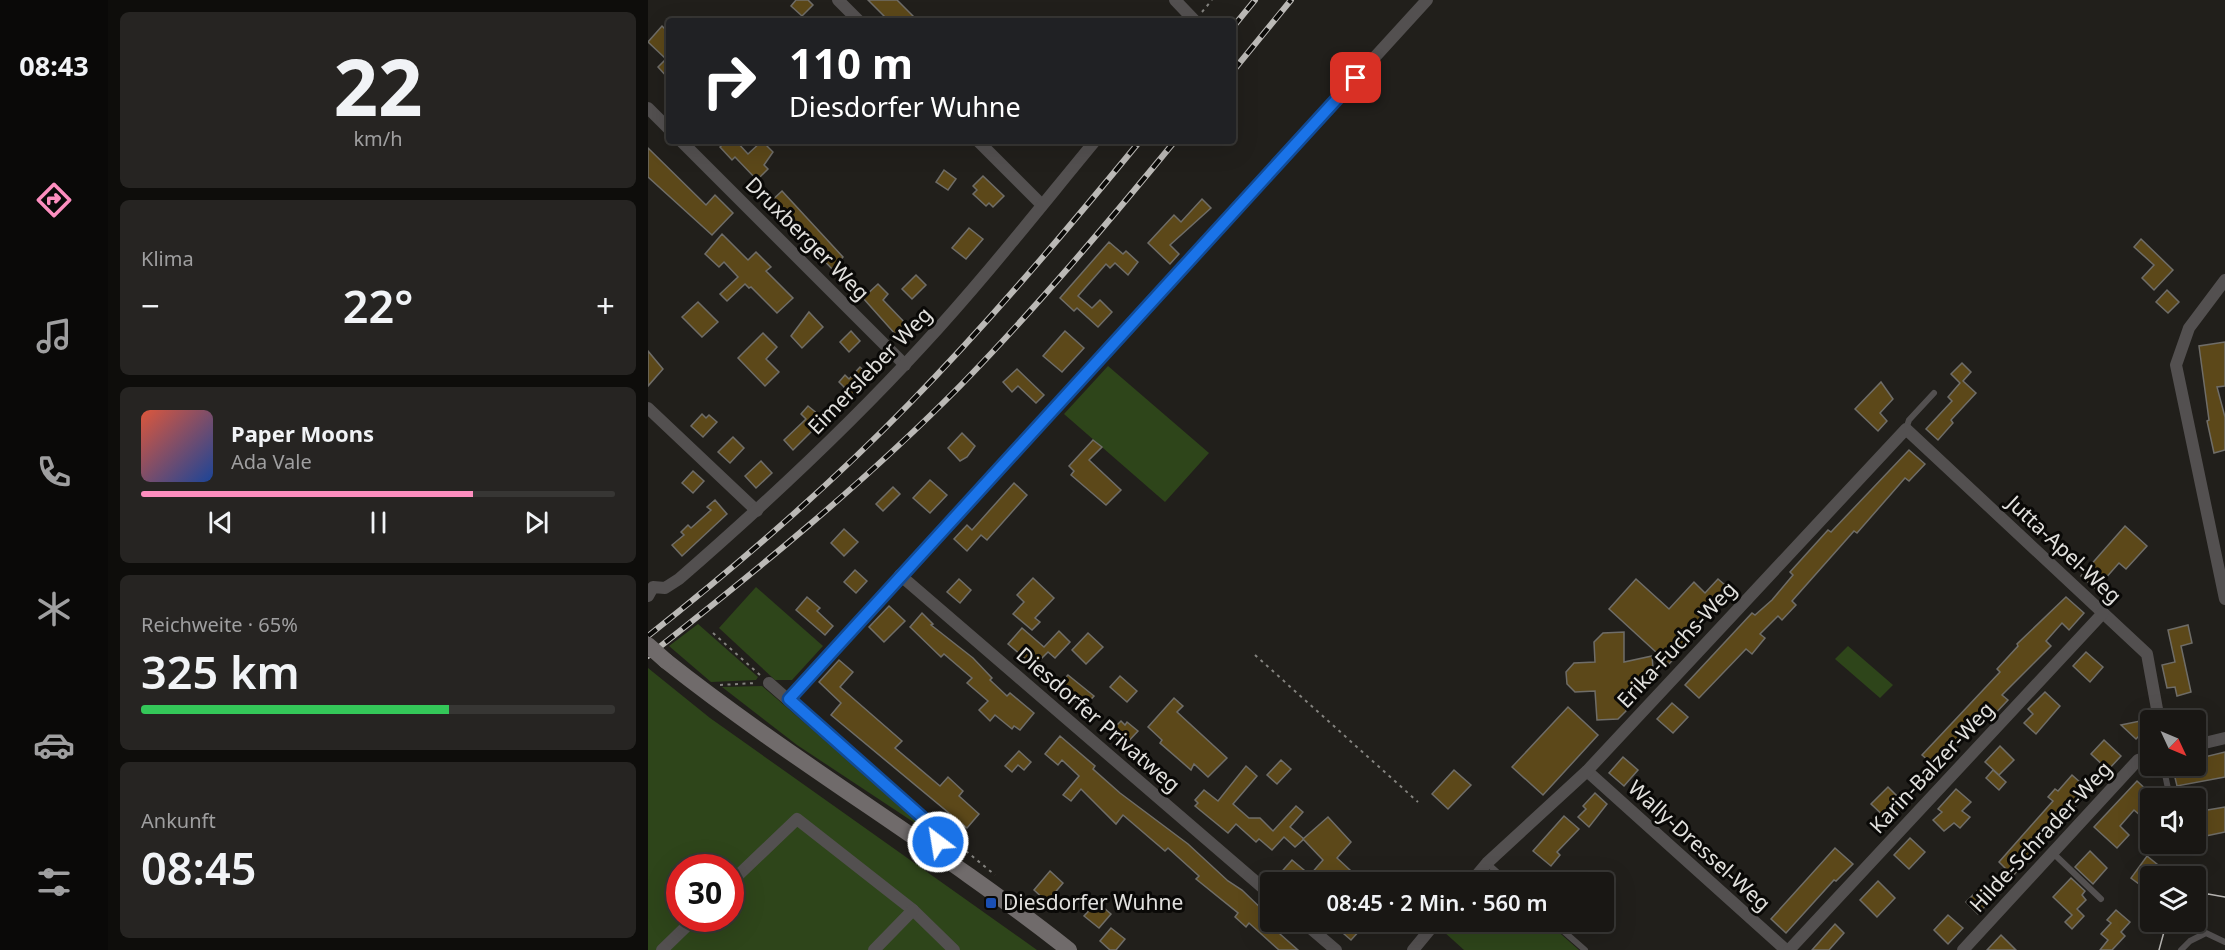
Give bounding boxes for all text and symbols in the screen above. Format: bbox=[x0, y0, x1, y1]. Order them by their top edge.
text: 22 bbox=[333, 33, 423, 139]
text: 110 m bbox=[789, 34, 913, 91]
icon: right bbox=[690, 42, 768, 120]
text: 08:43 bbox=[19, 47, 89, 84]
pin bbox=[1330, 52, 1381, 103]
icon: arrive bbox=[1339, 61, 1372, 94]
text: Diesdorfer Wuhne bbox=[789, 88, 1021, 125]
text: km/h bbox=[353, 125, 403, 152]
street label: Druxberger Weg bbox=[740, 170, 876, 306]
icon: directions bbox=[33, 179, 75, 221]
text: Klima bbox=[141, 245, 194, 272]
text: 22° bbox=[343, 275, 413, 336]
text: − bbox=[141, 283, 160, 328]
text: + bbox=[596, 283, 615, 328]
street label: Eimersleber Weg bbox=[801, 300, 937, 440]
icon: music bbox=[33, 315, 75, 357]
text: Paper Moons bbox=[231, 418, 374, 448]
text: Ada Vale bbox=[231, 448, 312, 475]
icon: phone bbox=[33, 451, 75, 493]
street label: Jutta-Apel-Weg bbox=[2000, 488, 2128, 610]
icon: previous bbox=[204, 506, 237, 539]
icon: pause bbox=[362, 506, 395, 539]
icon: next bbox=[520, 506, 553, 539]
street label: Erika-Fuchs-Weg bbox=[1610, 575, 1742, 714]
icon: climate bbox=[33, 588, 75, 630]
text: Reichweite · 65% bbox=[141, 611, 298, 638]
street label: Diesdorfer Privatweg bbox=[1011, 640, 1186, 798]
text: 325 km bbox=[141, 641, 300, 702]
street label: Karin-Balzer-Weg bbox=[1863, 695, 2000, 839]
north arrow bbox=[2140, 710, 2206, 776]
map controls bbox=[2140, 710, 2206, 932]
icon: car bbox=[33, 724, 75, 766]
street label: Hilde-Schrader-Weg bbox=[1963, 755, 2118, 918]
street label: Wally-Dressel-Weg bbox=[1622, 774, 1777, 917]
button: sound bbox=[2140, 788, 2206, 854]
text: Ankunft bbox=[141, 807, 216, 834]
position arrow bbox=[906, 810, 970, 874]
text: 08:45 bbox=[141, 837, 256, 898]
speed limit sign: 30 bbox=[666, 854, 744, 932]
icon: filters bbox=[33, 861, 75, 903]
button: layers bbox=[2140, 866, 2206, 932]
text: 08:45 · 2 Min. · 560 m bbox=[1326, 887, 1548, 917]
place label: Diesdorfer Wuhne bbox=[1003, 888, 1183, 916]
marker: Diesdorfer Wuhne bbox=[984, 896, 998, 910]

